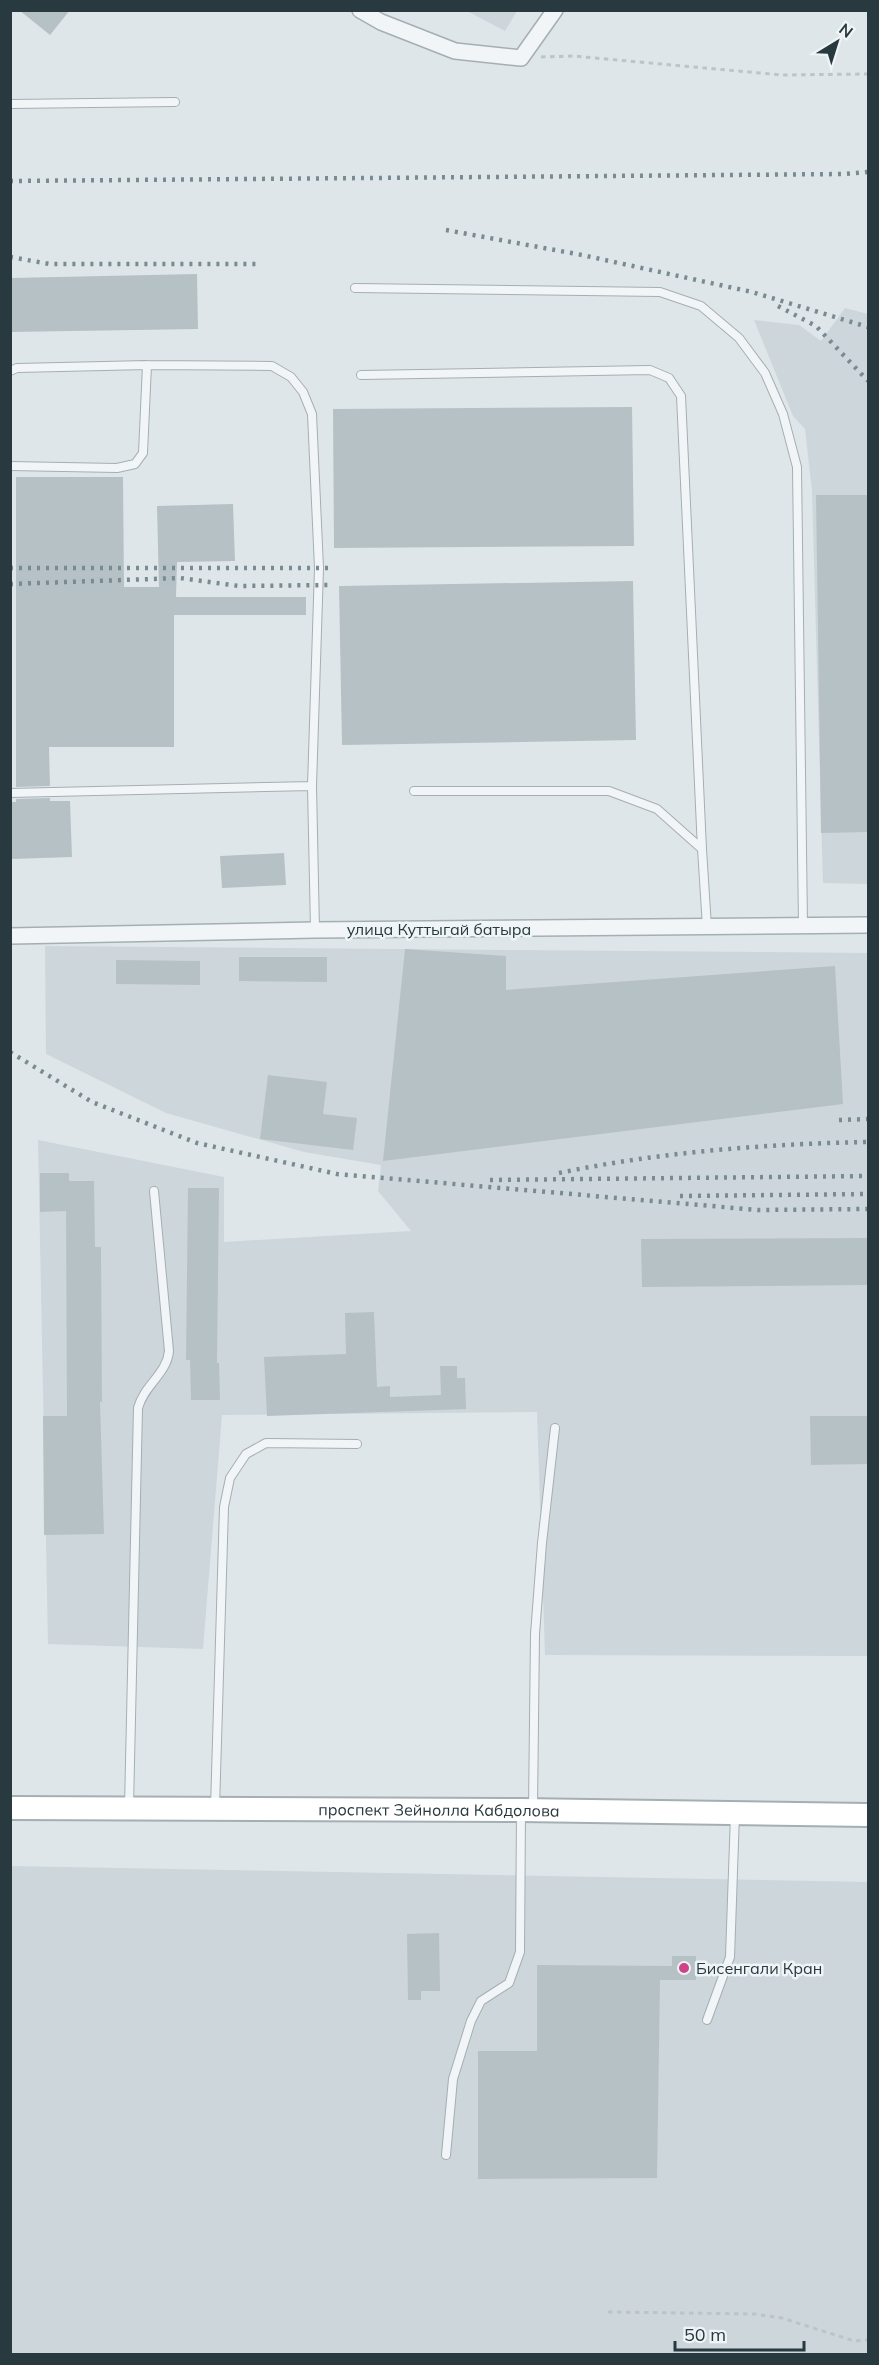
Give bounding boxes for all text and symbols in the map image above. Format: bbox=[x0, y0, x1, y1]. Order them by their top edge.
north arrow bbox=[807, 12, 867, 72]
text: N bbox=[835, 19, 857, 42]
street label: улица Куттыгай батыра bbox=[347, 919, 531, 939]
street label: проспект Зейнолла Кабдолова bbox=[318, 1799, 560, 1821]
place label: Бисенгали Кран bbox=[696, 1958, 822, 1978]
marker: Бисенгали Кран bbox=[677, 1961, 691, 1975]
scale bar bbox=[675, 2314, 804, 2352]
text: 50 m bbox=[684, 2323, 726, 2346]

